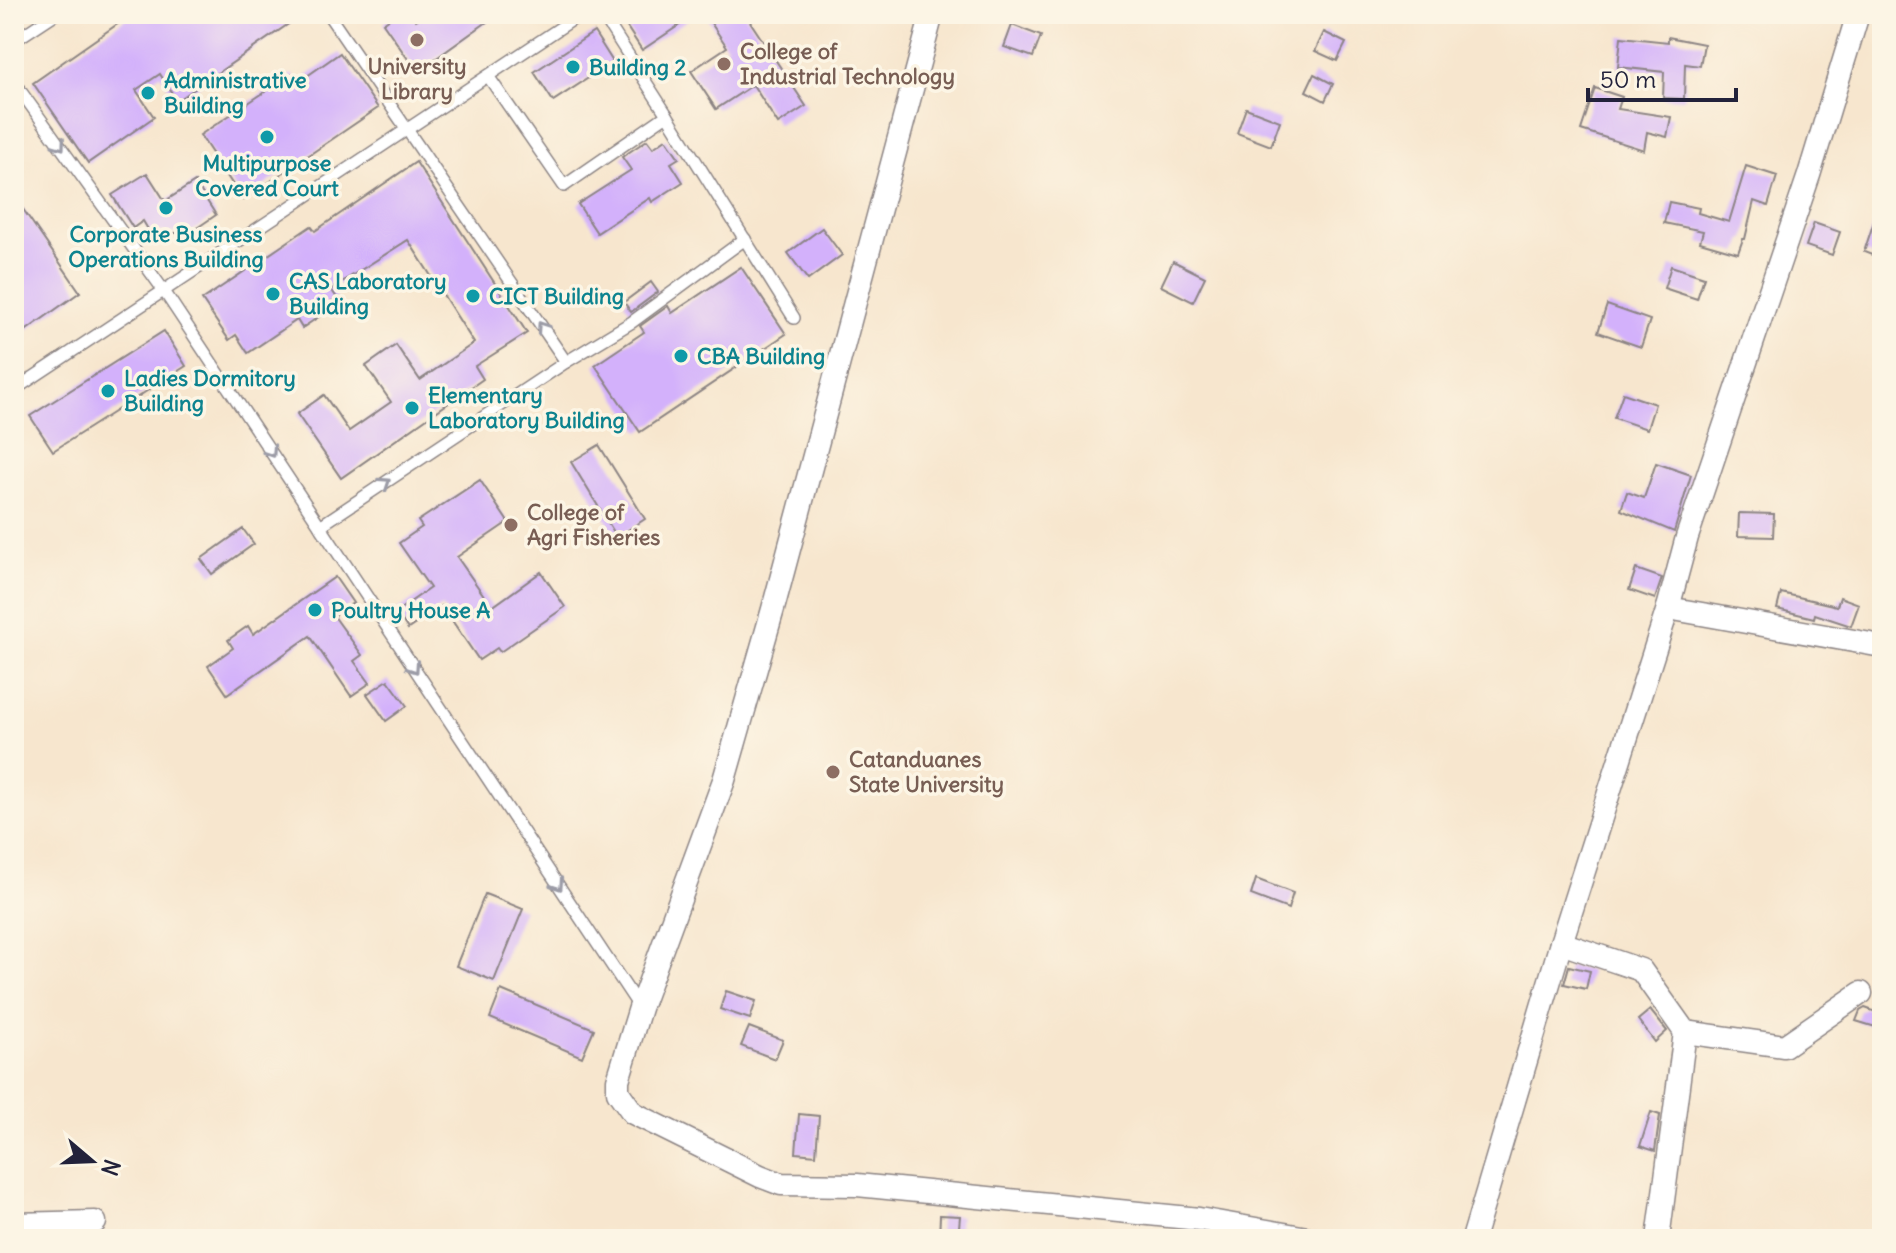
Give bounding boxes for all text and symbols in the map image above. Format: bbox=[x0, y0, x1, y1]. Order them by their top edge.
marker: University Library bbox=[408, 31, 426, 49]
place label: College of Industrial Technology bbox=[740, 37, 955, 90]
place label: University Library bbox=[368, 52, 466, 105]
scale bar bbox=[1588, 52, 1736, 102]
place label: Building 2 bbox=[589, 53, 686, 81]
marker: College of Industrial Technology bbox=[715, 55, 733, 73]
marker: Building 2 bbox=[564, 58, 582, 76]
text: 50 m bbox=[1600, 64, 1656, 94]
place label: Administrative Building bbox=[164, 66, 307, 119]
marker: Administrative Building bbox=[139, 84, 157, 102]
marker: Multipurpose Covered Court bbox=[258, 128, 276, 146]
one-way arrow bbox=[50, 137, 64, 151]
place label: Multipurpose Covered Court bbox=[195, 149, 339, 202]
marker: Corporate Business Operations Building bbox=[157, 199, 175, 217]
place label: Corporate Business Operations Building bbox=[68, 220, 264, 273]
place label: CAS Laboratory Building bbox=[289, 267, 447, 320]
place label: CICT Building bbox=[489, 282, 624, 310]
marker: CAS Laboratory Building bbox=[264, 285, 282, 303]
marker: CICT Building bbox=[464, 287, 482, 305]
one-way arrow bbox=[537, 322, 552, 336]
place label: CBA Building bbox=[697, 342, 825, 370]
marker: CBA Building bbox=[672, 347, 690, 365]
place label: Ladies Dormitory Building bbox=[124, 364, 296, 417]
place label: Elementary Laboratory Building bbox=[428, 381, 625, 434]
marker: Ladies Dormitory Building bbox=[99, 382, 117, 400]
marker: Elementary Laboratory Building bbox=[403, 399, 421, 417]
one-way arrow bbox=[261, 443, 276, 457]
one-way arrow bbox=[376, 477, 390, 492]
place label: College of Agri Fisheries bbox=[527, 498, 660, 551]
marker: College of Agri Fisheries bbox=[502, 516, 520, 534]
place label: Poultry House A bbox=[331, 596, 490, 624]
marker: Poultry House A bbox=[306, 601, 324, 619]
one-way arrow bbox=[405, 660, 420, 674]
place label: Catanduanes State University bbox=[849, 745, 1004, 798]
marker: Catanduanes State University bbox=[824, 763, 842, 781]
one-way arrow bbox=[549, 876, 564, 890]
north arrow bbox=[52, 1121, 132, 1201]
text: N bbox=[95, 1156, 127, 1179]

